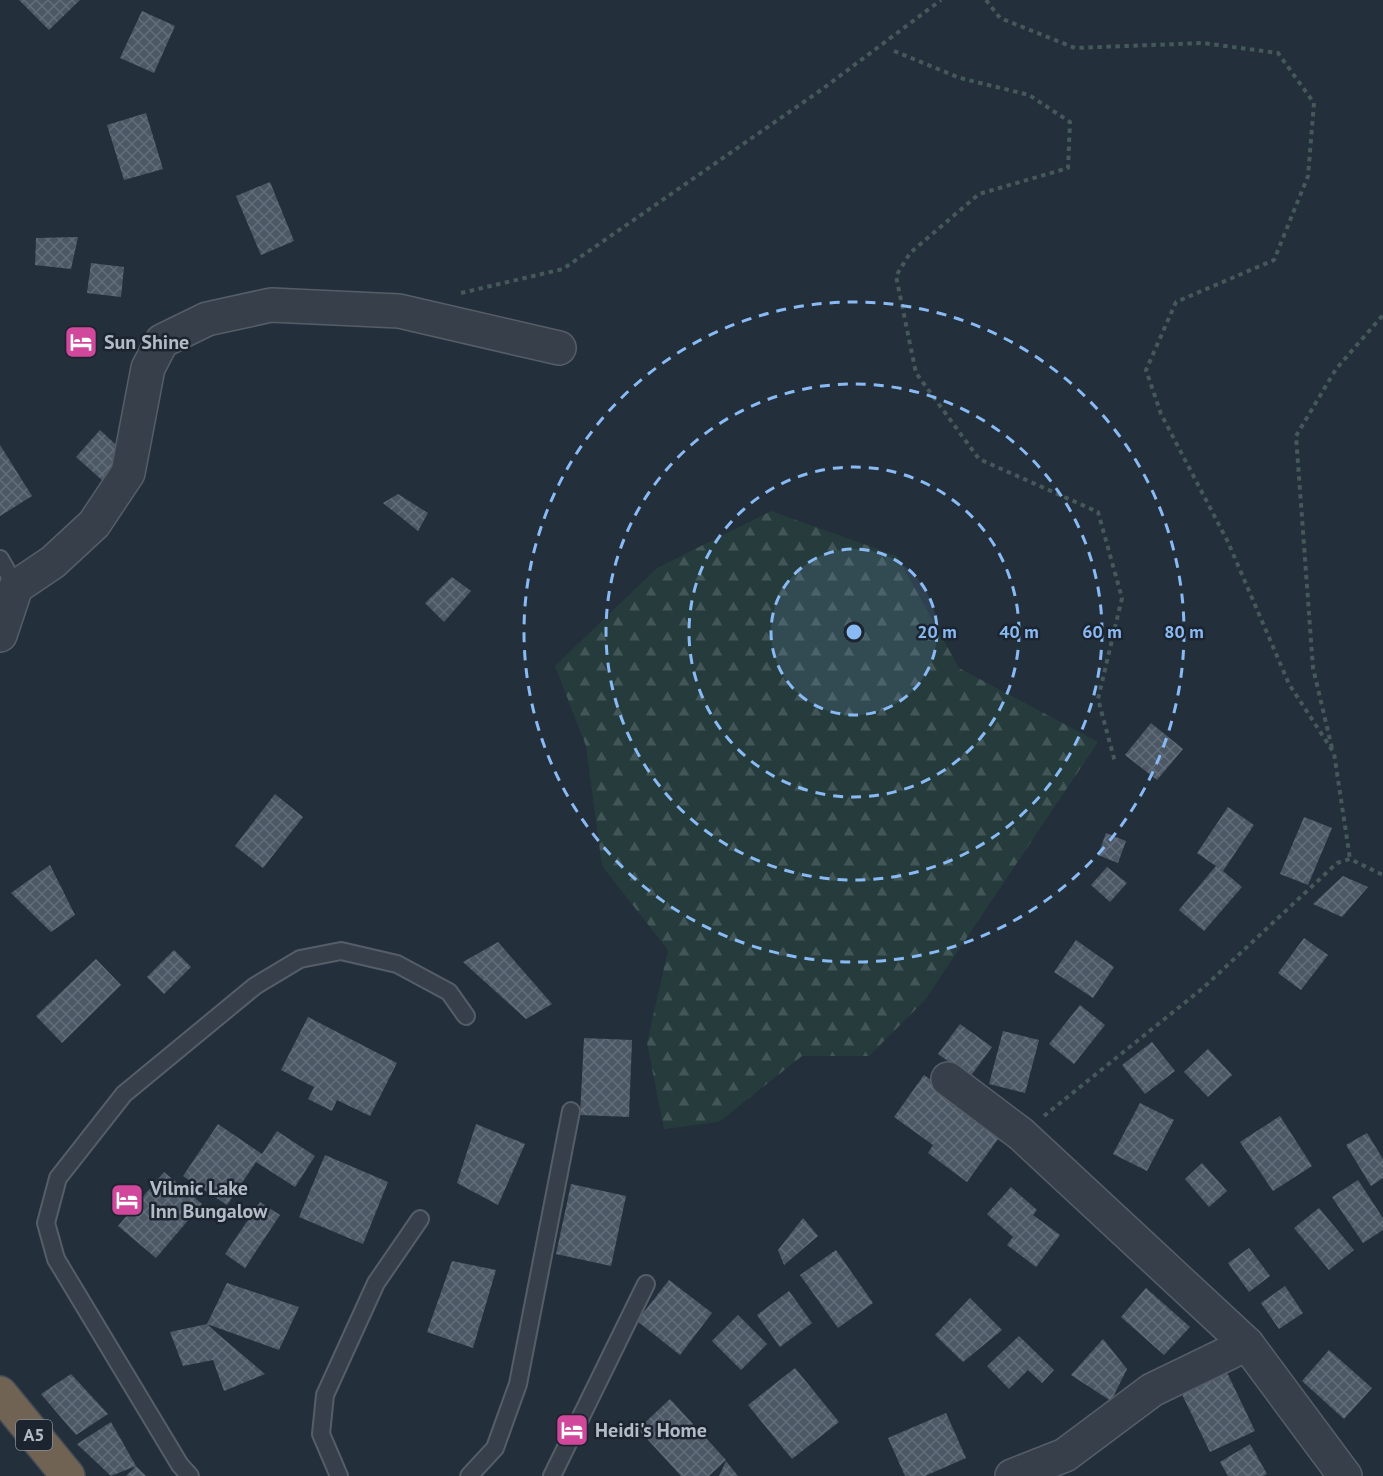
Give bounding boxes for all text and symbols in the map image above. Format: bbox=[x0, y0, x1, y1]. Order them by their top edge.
hotel icon: Sun Shine bbox=[63, 324, 99, 360]
place label: Sun Shine bbox=[104, 329, 189, 355]
text: 20 m bbox=[917, 620, 957, 643]
text: 40 m bbox=[999, 620, 1039, 643]
text: 60 m bbox=[1082, 620, 1122, 643]
text: 80 m bbox=[1164, 620, 1204, 643]
centre of rings bbox=[844, 622, 864, 642]
place label: Vilmic Lake Inn Bungalow bbox=[149, 1175, 268, 1224]
hotel icon: Vilmic Lake Inn Bungalow bbox=[109, 1182, 145, 1218]
hotel icon: Heidi's Home bbox=[554, 1412, 590, 1448]
place label: Heidi's Home bbox=[595, 1417, 707, 1443]
road number: A5 bbox=[16, 1420, 52, 1450]

